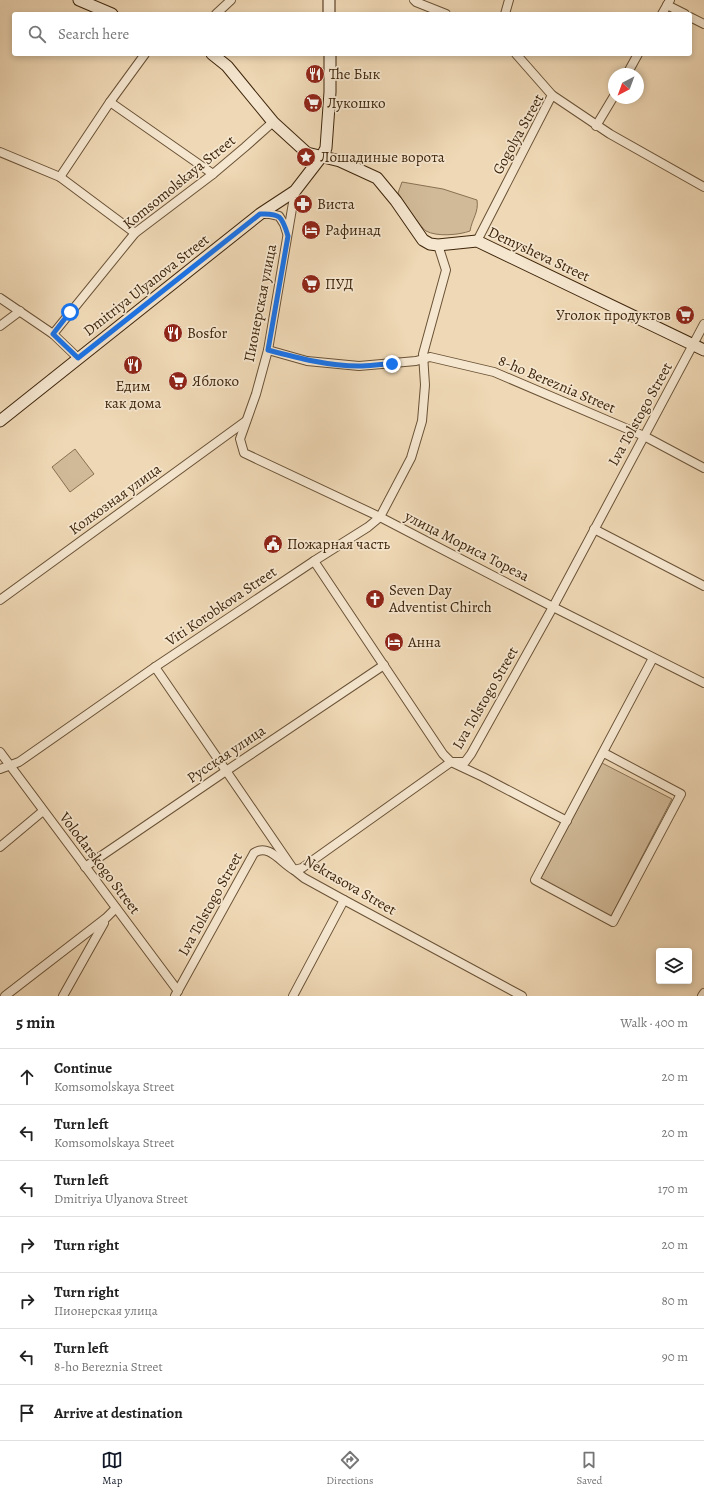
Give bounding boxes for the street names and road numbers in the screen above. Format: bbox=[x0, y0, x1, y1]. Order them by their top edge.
street label: Gogolya Street bbox=[488, 90, 548, 178]
street label: Komsomolskaya Street bbox=[119, 130, 239, 234]
street label: Demysheva Street bbox=[485, 222, 593, 286]
street label: Dmitriya Ulyanova Street bbox=[79, 229, 213, 340]
street label: Пионерская улица bbox=[239, 242, 281, 364]
street label: 8-ho Bereznia Street bbox=[495, 350, 619, 418]
street label: Lva Tolstogo Street bbox=[603, 359, 677, 469]
street label: Колхозная улица bbox=[65, 459, 165, 539]
street label: улица Мориса Тореза bbox=[400, 506, 533, 586]
street label: Viti Korobkova Street bbox=[161, 561, 280, 651]
street label: Lva Tolstogo Street bbox=[447, 643, 523, 753]
street label: Русская улица bbox=[183, 720, 269, 788]
street label: Volodarskogo Street bbox=[54, 807, 145, 918]
street label: Lva Tolstogo Street bbox=[173, 849, 247, 959]
street label: Nekrasova Street bbox=[300, 850, 400, 920]

